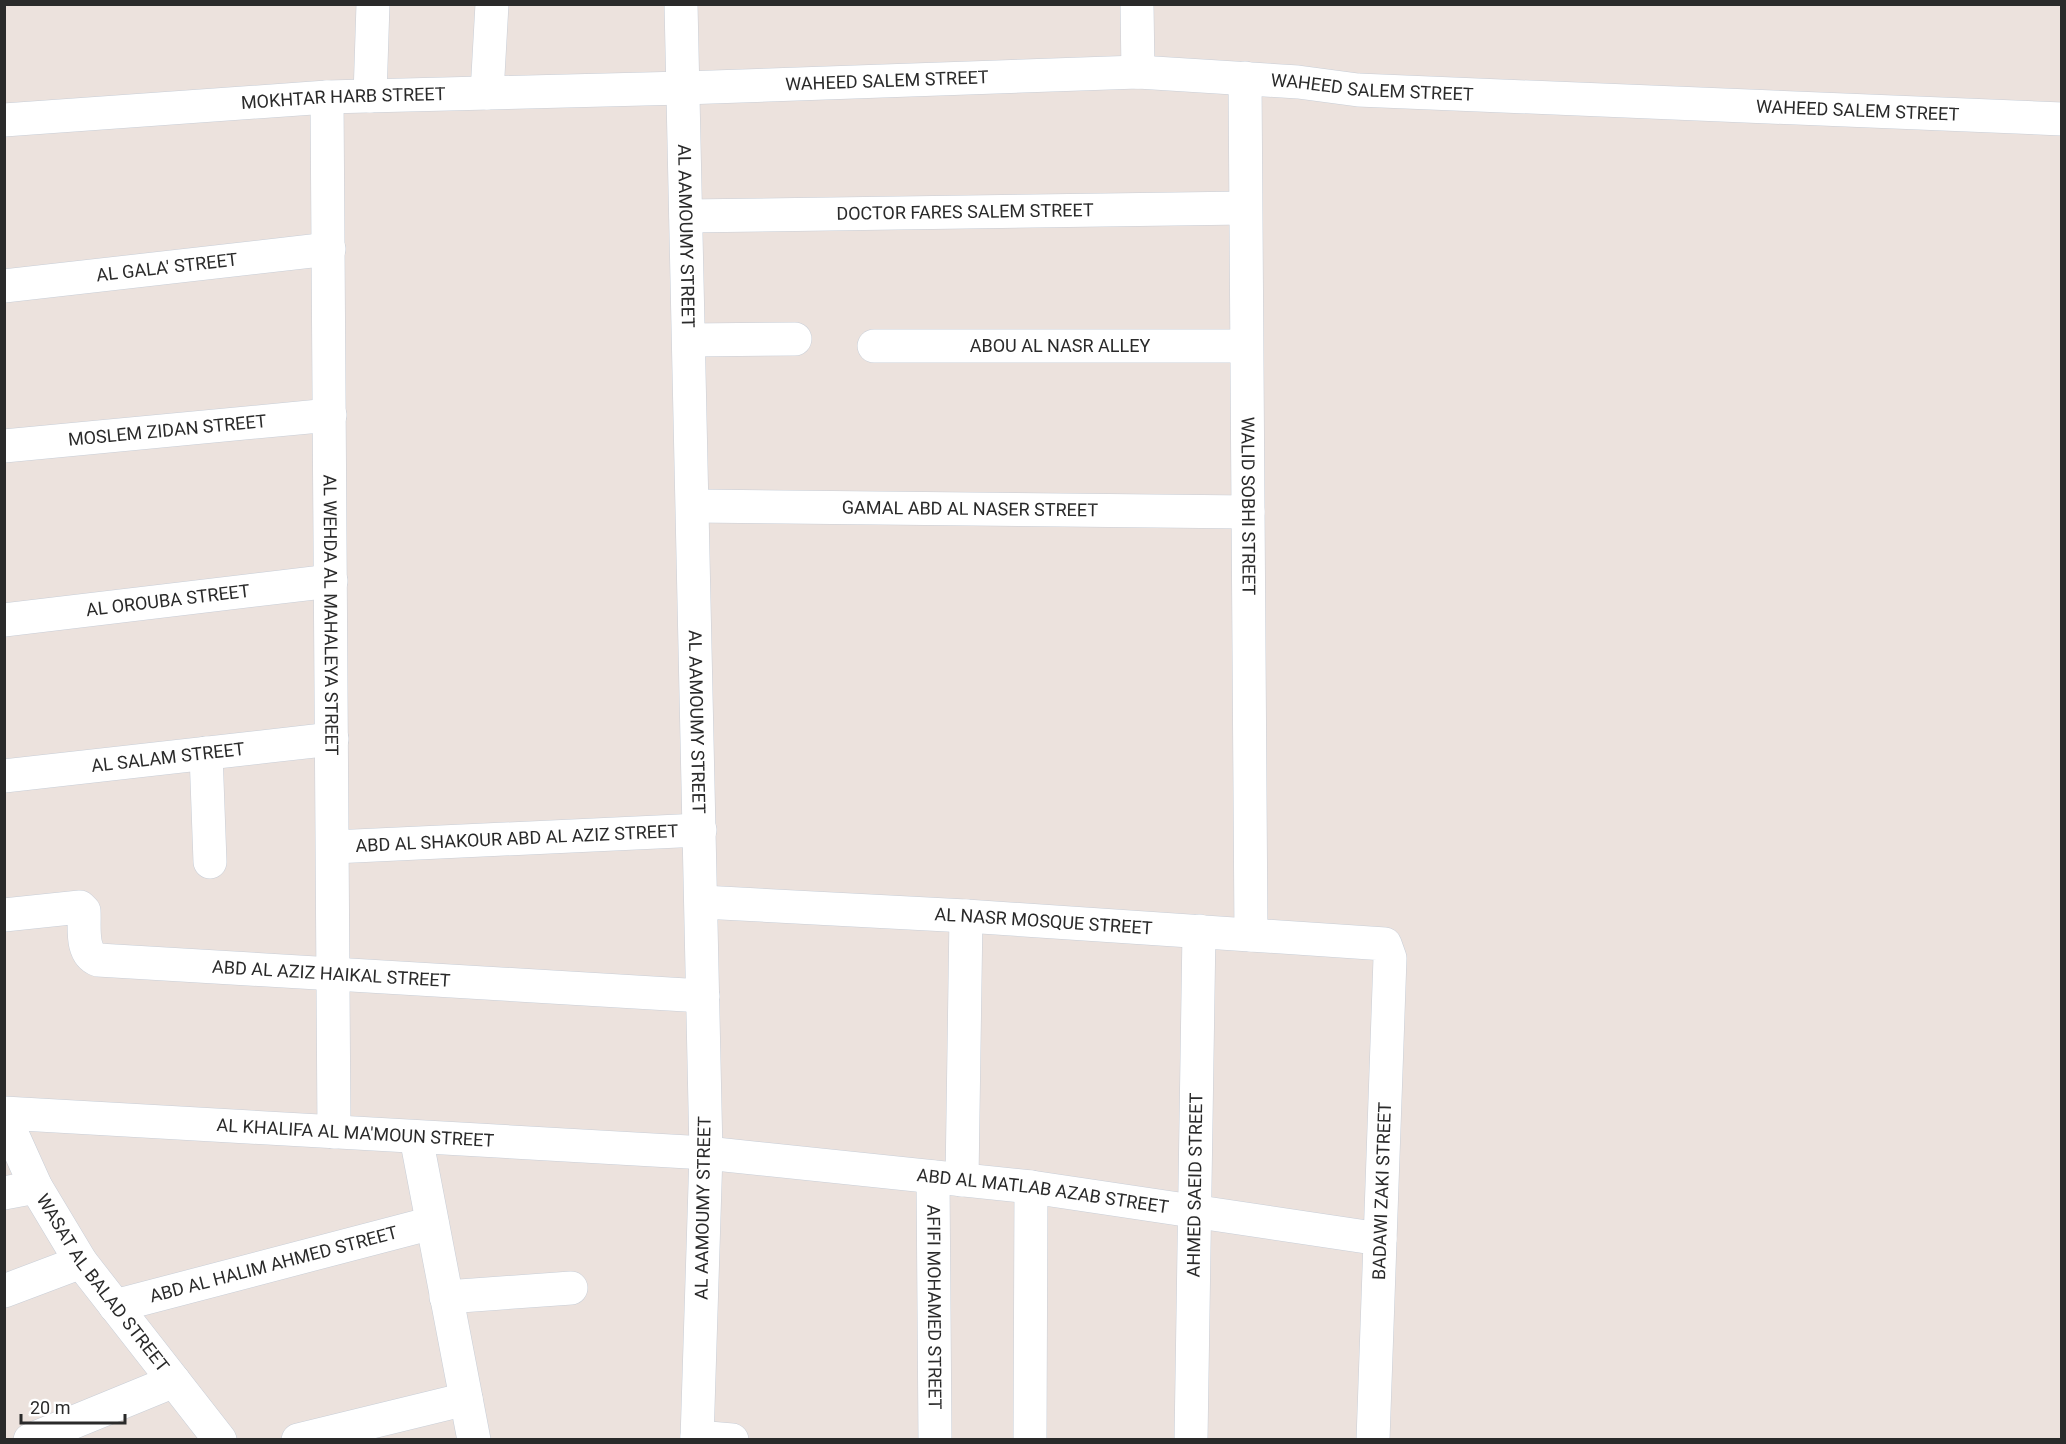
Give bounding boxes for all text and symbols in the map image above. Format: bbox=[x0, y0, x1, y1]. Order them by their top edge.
street label: WAHEED SALEM STREET bbox=[785, 66, 989, 94]
street label: WAHEED SALEM STREET bbox=[1270, 69, 1474, 105]
street label: MOKHTAR HARB STREET bbox=[240, 83, 446, 113]
street label: WAHEED SALEM STREET bbox=[1755, 95, 1960, 125]
street label: AL AAMOUMY STREET bbox=[674, 144, 699, 328]
street label: DOCTOR FARES SALEM STREET bbox=[836, 199, 1094, 224]
street label: AL GALA' STREET bbox=[95, 248, 239, 285]
street label: ABOU AL NASR ALLEY bbox=[970, 335, 1151, 356]
street label: MOSLEM ZIDAN STREET bbox=[67, 410, 268, 450]
street label: WALID SOBHI STREET bbox=[1237, 417, 1260, 596]
street label: AL WEHDA AL MAHALEYA STREET bbox=[320, 474, 342, 756]
street label: GAMAL ABD AL NASER STREET bbox=[842, 497, 1098, 520]
street label: AL OROUBA STREET bbox=[85, 580, 251, 620]
street label: AL AAMOUMY STREET bbox=[685, 630, 710, 814]
street label: AL SALAM STREET bbox=[90, 738, 246, 776]
street label: ABD AL SHAKOUR ABD AL AZIZ STREET bbox=[355, 820, 679, 856]
street label: AL NASR MOSQUE STREET bbox=[934, 903, 1153, 938]
street label: ABD AL AZIZ HAIKAL STREET bbox=[212, 956, 451, 991]
street label: AHMED SAEID STREET bbox=[1183, 1092, 1206, 1277]
street label: BADAWI ZAKI STREET bbox=[1368, 1101, 1395, 1280]
street label: AL KHALIFA AL MA'MOUN STREET bbox=[216, 1114, 495, 1151]
street label: AL AAMOUMY STREET bbox=[690, 1116, 715, 1300]
street label: ABD AL MATLAB AZAB STREET bbox=[916, 1164, 1170, 1217]
street label: WASAT AL BALAD STREET bbox=[33, 1190, 174, 1376]
street label: AFIFI MOHAMED STREET bbox=[923, 1204, 946, 1410]
street label: ABD AL HALIM AHMED STREET bbox=[147, 1221, 400, 1306]
scale bar bbox=[21, 1387, 124, 1425]
text: 20 m bbox=[30, 1397, 70, 1418]

